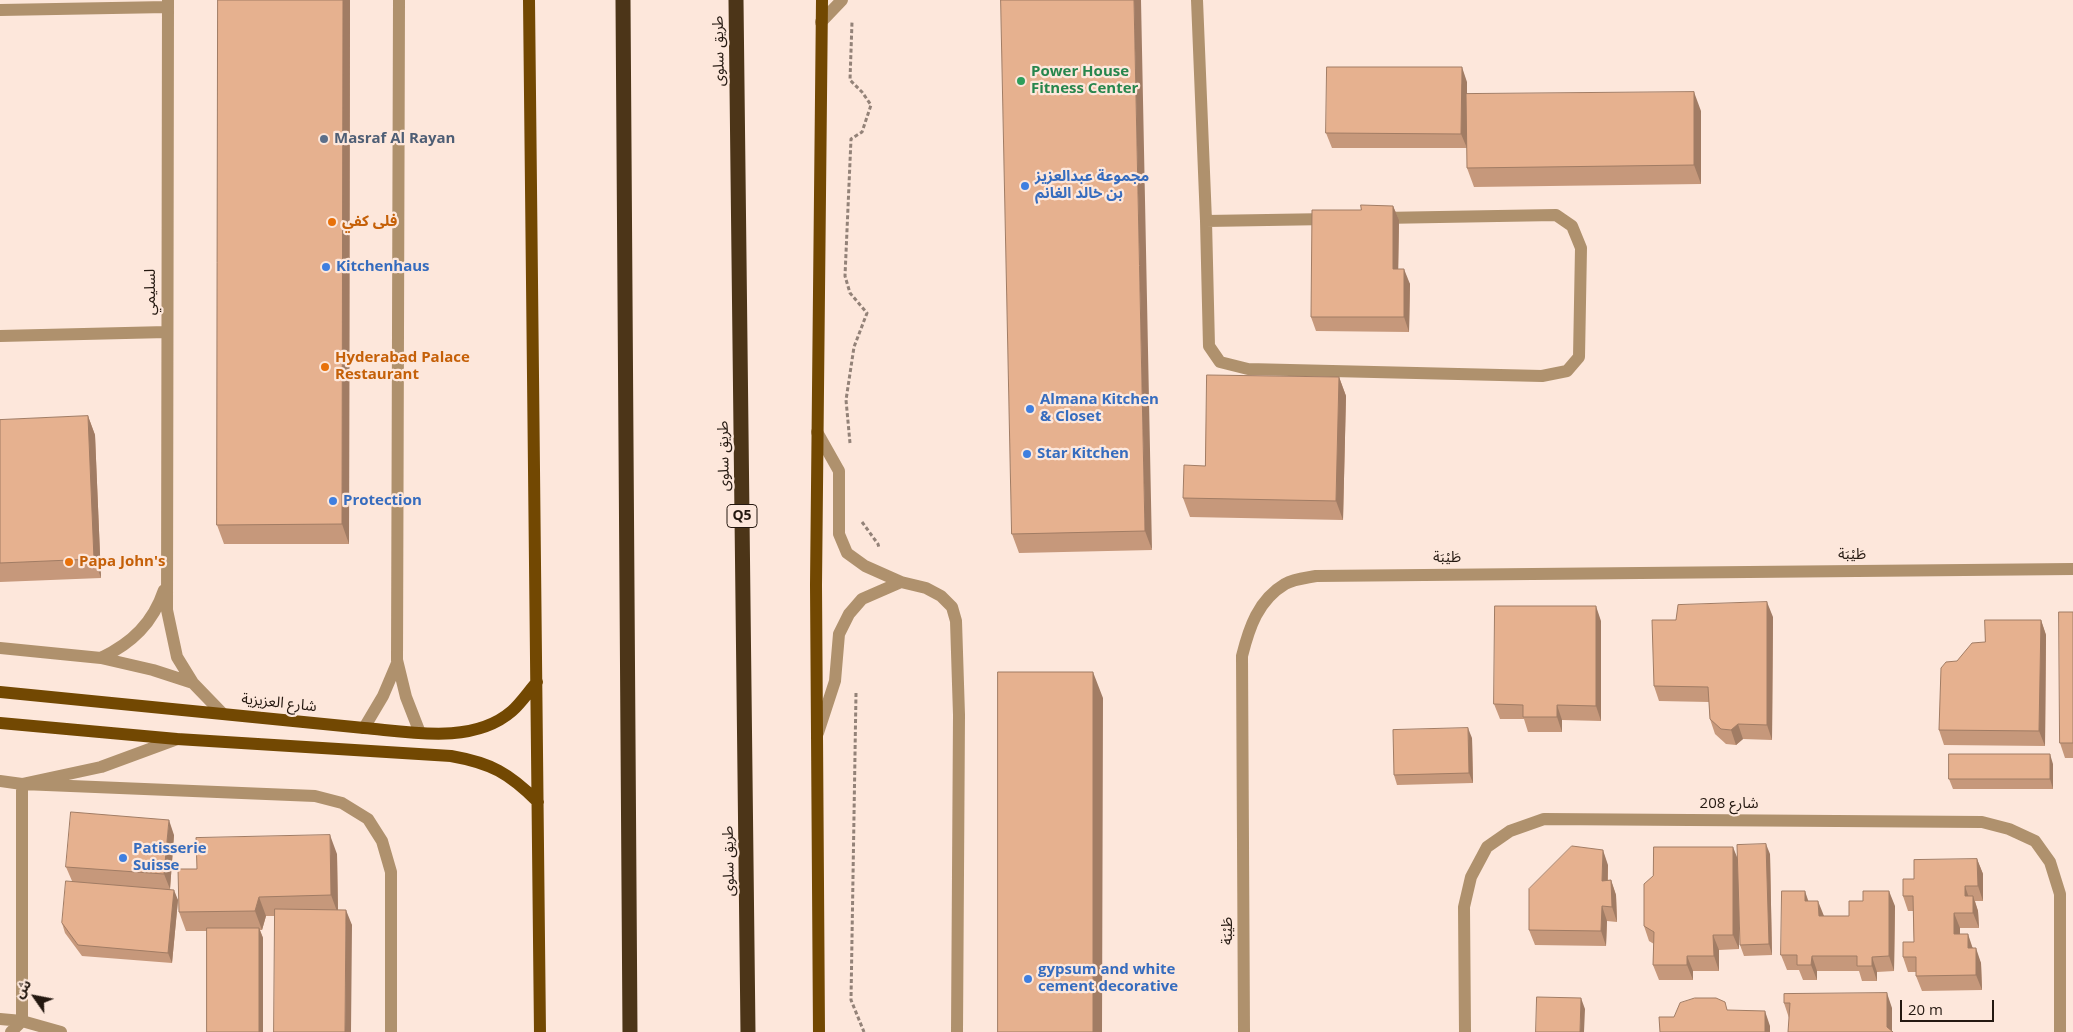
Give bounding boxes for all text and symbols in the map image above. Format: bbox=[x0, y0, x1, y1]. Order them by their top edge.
street label: طريق سلوى bbox=[709, 15, 729, 87]
place label: Power House Fitness Center bbox=[1031, 63, 1138, 98]
marker: Power House Fitness Center bbox=[1015, 75, 1027, 87]
place label: Masraf Al Rayan bbox=[334, 130, 455, 148]
marker: Masraf Al Rayan bbox=[318, 133, 330, 145]
place label: مجموعة عبدالعزيز بن خالد الغانم bbox=[1035, 168, 1149, 203]
marker: مجموعة عبدالعزيز بن خالد الغانم bbox=[1019, 180, 1031, 192]
place label: فلى كفي bbox=[342, 213, 397, 231]
marker: فلى كفي bbox=[326, 216, 338, 228]
place label: Kitchenhaus bbox=[336, 258, 430, 276]
marker: Kitchenhaus bbox=[320, 261, 332, 273]
street label: لسليمي bbox=[142, 269, 160, 315]
place label: Hyderabad Palace Restaurant bbox=[335, 349, 470, 384]
marker: Hyderabad Palace Restaurant bbox=[319, 361, 331, 373]
place label: Almana Kitchen & Closet bbox=[1040, 391, 1159, 426]
marker: Almana Kitchen & Closet bbox=[1024, 403, 1036, 415]
street label: طريق سلوى bbox=[714, 420, 734, 492]
place label: Star Kitchen bbox=[1037, 445, 1129, 463]
marker: Star Kitchen bbox=[1021, 448, 1033, 460]
place label: Protection bbox=[343, 492, 422, 510]
marker: Protection bbox=[327, 495, 339, 507]
road number: Q5 bbox=[727, 504, 757, 528]
street label: طَيْبَة bbox=[1838, 546, 1866, 564]
street label: طَيْبَة bbox=[1433, 549, 1461, 567]
place label: Papa John's bbox=[79, 553, 165, 571]
marker: Papa John's bbox=[63, 556, 75, 568]
street label: شارع العزيزية bbox=[240, 690, 318, 716]
street label: شارع 208 bbox=[1700, 795, 1758, 813]
street label: طريق سلوى bbox=[719, 825, 739, 897]
place label: Patisserie Suisse bbox=[133, 840, 207, 875]
marker: Patisserie Suisse bbox=[117, 852, 129, 864]
street label: طَيْبَة bbox=[1219, 917, 1237, 945]
place label: gypsum and white cement decorative bbox=[1038, 961, 1178, 996]
north arrow bbox=[10, 972, 60, 1022]
marker: gypsum and white cement decorative bbox=[1022, 973, 1034, 985]
text: ش bbox=[9, 975, 35, 1002]
scale bar bbox=[1903, 990, 1997, 1022]
text: 20 m bbox=[1908, 999, 1943, 1019]

